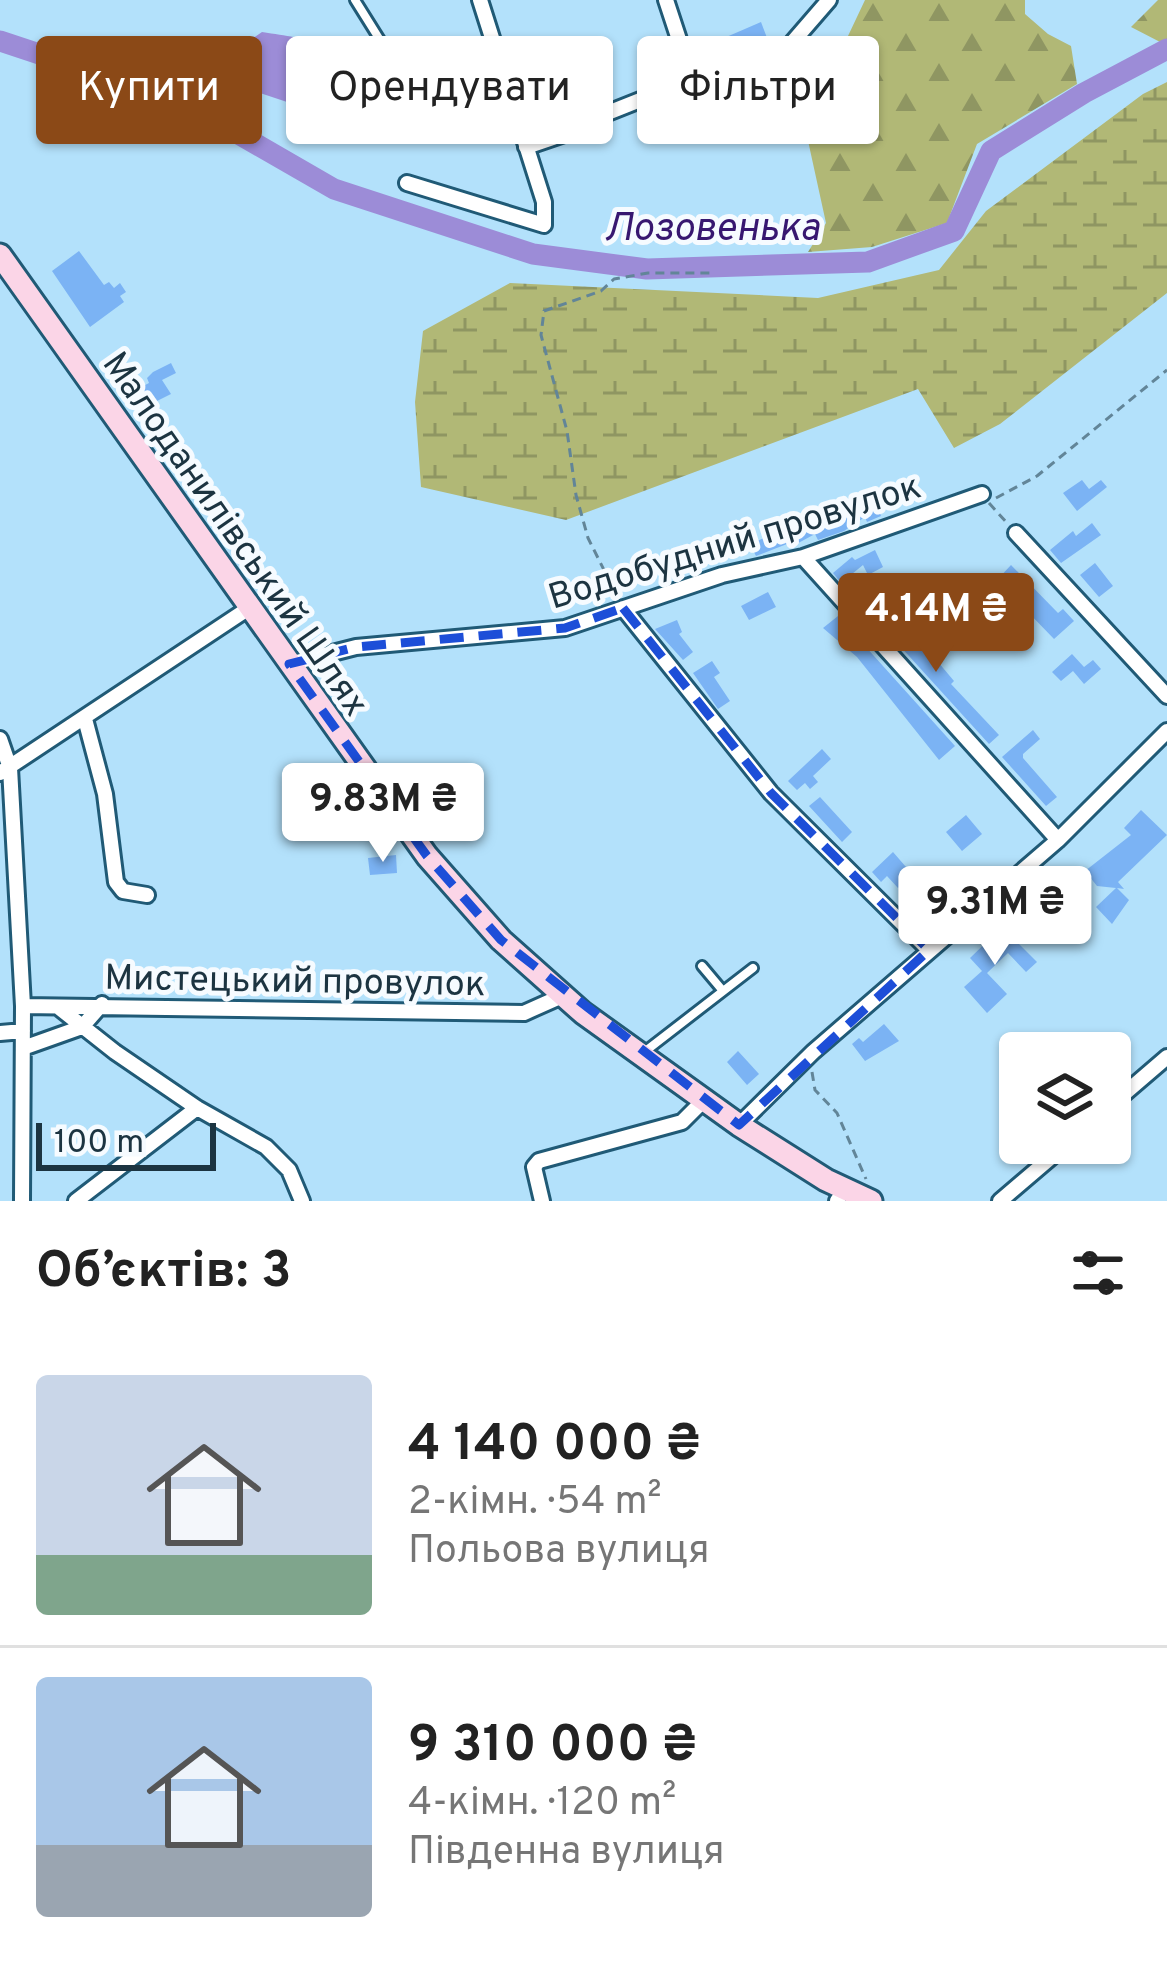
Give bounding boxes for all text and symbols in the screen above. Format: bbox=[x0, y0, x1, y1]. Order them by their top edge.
chip: Купити bbox=[36, 36, 262, 144]
chip: Орендувати bbox=[286, 36, 613, 144]
chip: Фільтри bbox=[637, 36, 879, 144]
water label: Лозовенька bbox=[604, 206, 821, 255]
street label: Малоданилівський Шлях bbox=[90, 344, 377, 726]
street label: Водобудний провулок bbox=[543, 465, 927, 622]
pin: 4.14M ₴ bbox=[825, 573, 1047, 675]
text: 4.14M ₴ bbox=[865, 587, 1007, 636]
pin: 9.83M ₴ bbox=[272, 763, 494, 865]
text: 9.83M ₴ bbox=[309, 777, 457, 826]
pin: 9.31M ₴ bbox=[884, 866, 1106, 968]
text: 9.31M ₴ bbox=[925, 880, 1065, 929]
street label: Мистецький провулок bbox=[104, 957, 486, 1009]
map controls bbox=[999, 1032, 1131, 1164]
button: layers bbox=[999, 1032, 1131, 1164]
scale bar bbox=[36, 1117, 216, 1170]
text: 100 m bbox=[54, 1123, 144, 1165]
icon: filters bbox=[1065, 1240, 1131, 1306]
text: Об’єктів: 3 bbox=[36, 1241, 292, 1306]
text: 4 140 000 ₴ bbox=[408, 1414, 700, 1479]
icon: home bbox=[132, 1423, 276, 1567]
text: 2-кімн. · 54 m² bbox=[408, 1479, 662, 1528]
text: Польова вулиця bbox=[408, 1528, 709, 1577]
text: 9 310 000 ₴ bbox=[408, 1715, 696, 1780]
icon: home bbox=[132, 1725, 276, 1869]
text: 4-кімн. · 120 m² bbox=[408, 1780, 676, 1829]
text: Південна вулиця bbox=[408, 1829, 725, 1878]

